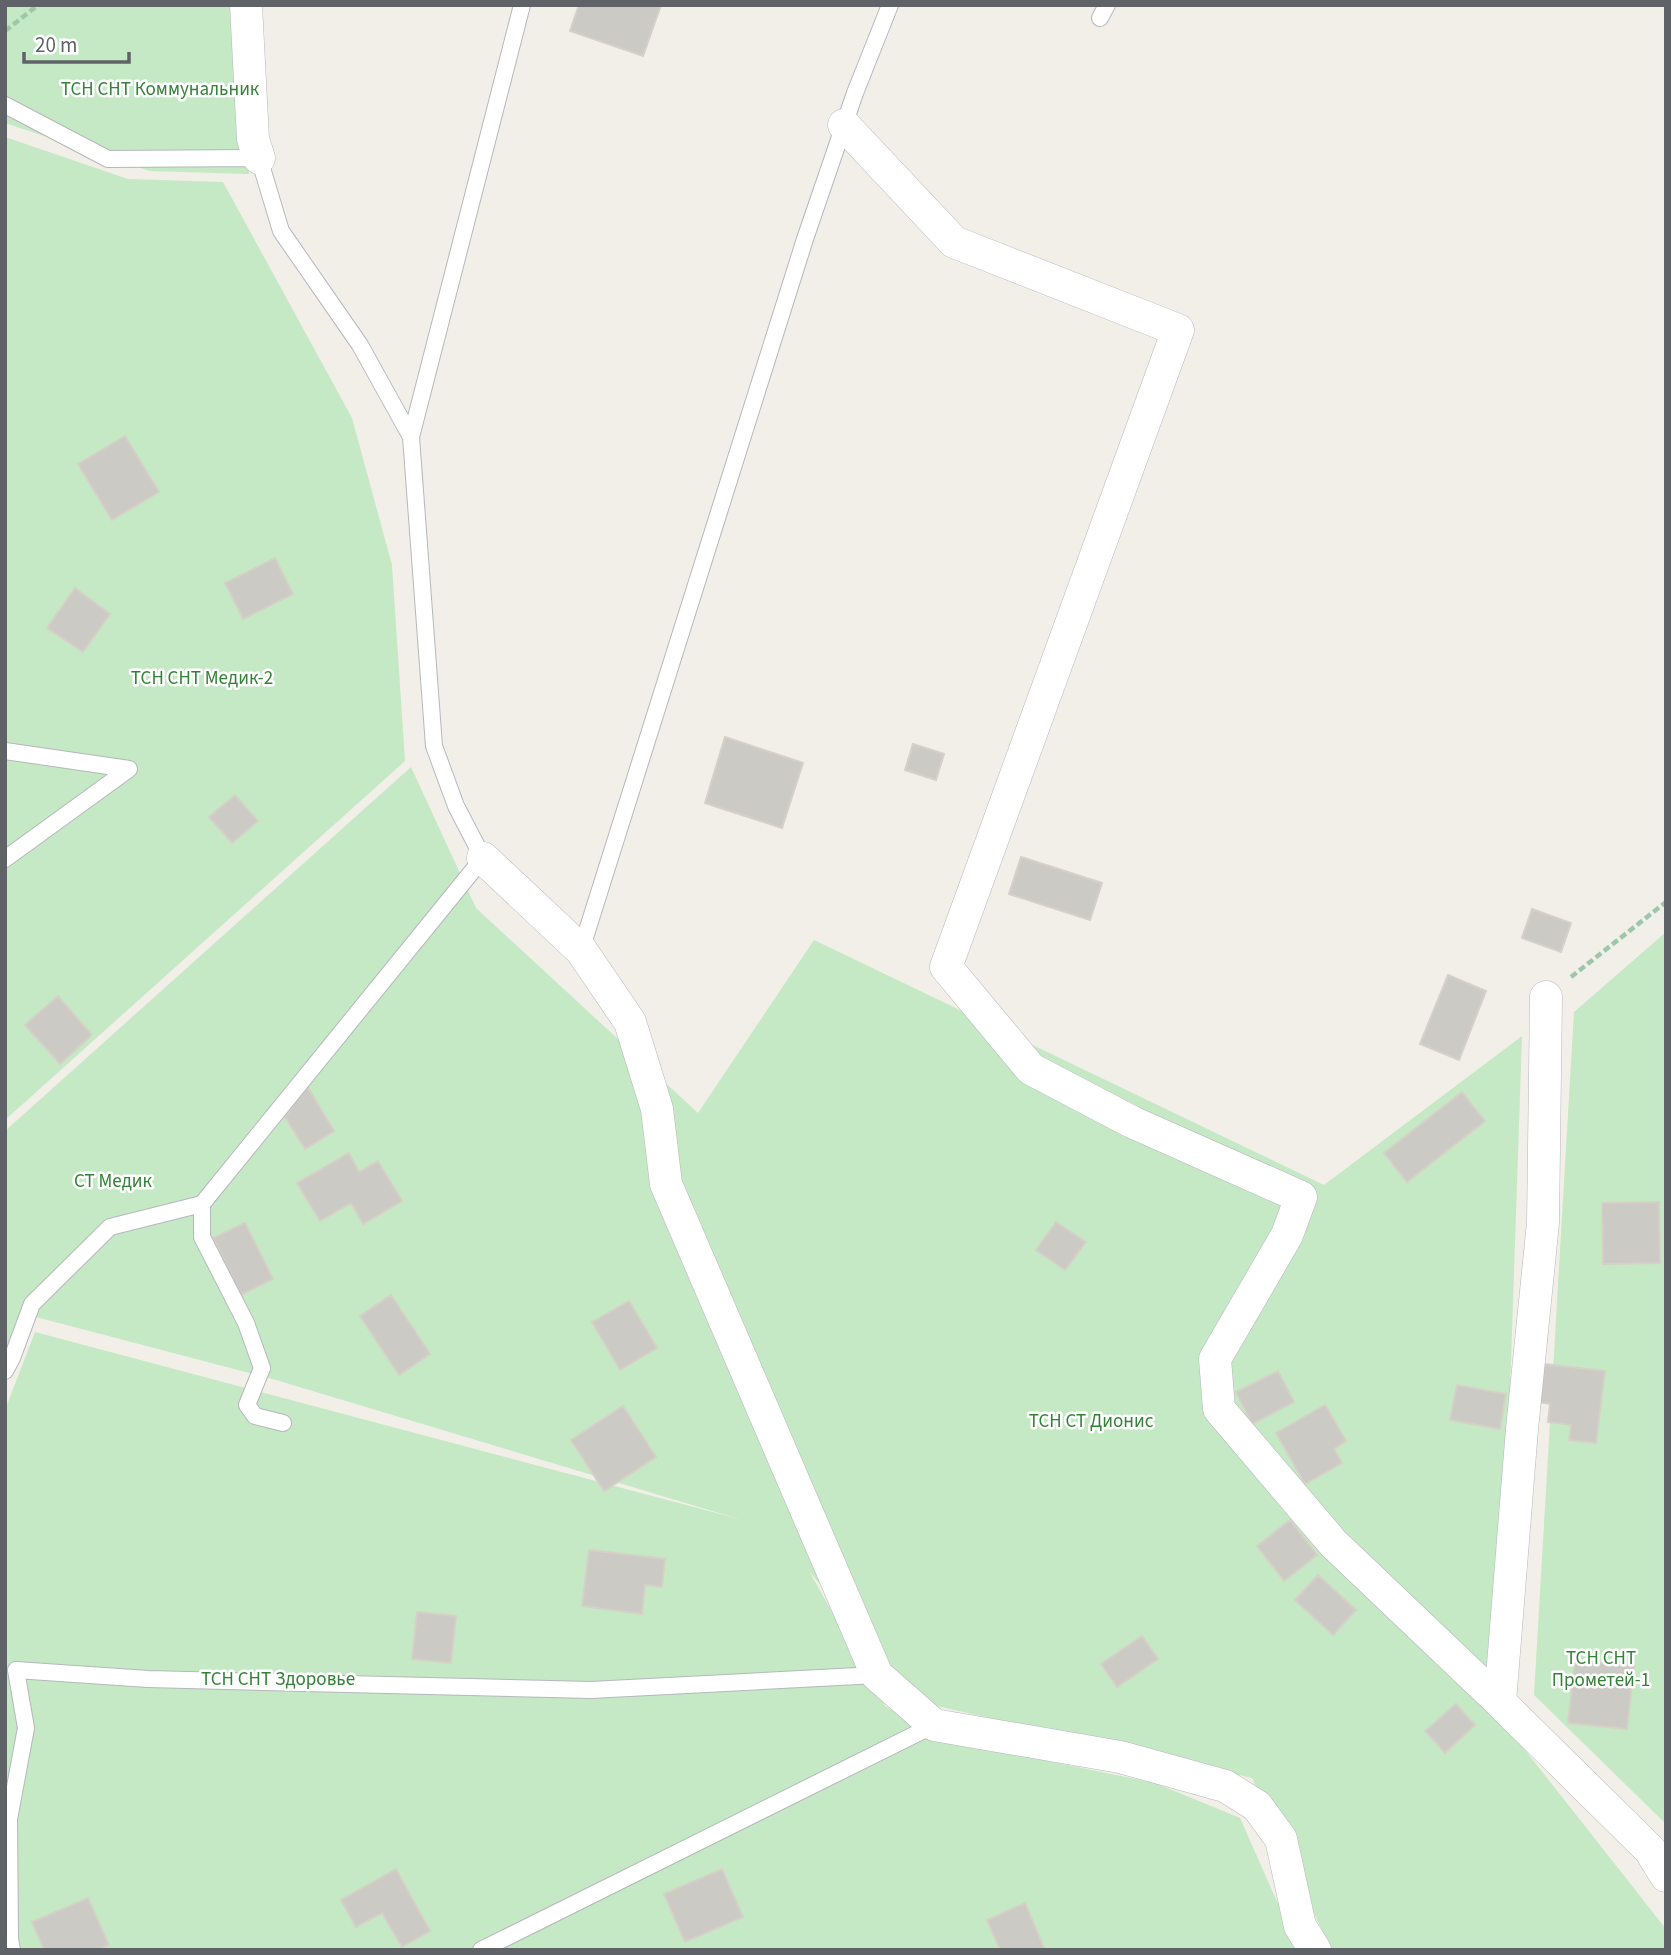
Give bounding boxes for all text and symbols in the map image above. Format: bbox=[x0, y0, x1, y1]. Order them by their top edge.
scale bar bbox=[24, 21, 130, 65]
text: 20 m bbox=[35, 30, 77, 60]
park label: ТСН СНТ Коммунальник bbox=[61, 76, 260, 103]
park label: ТСН СНТ Медик-2 bbox=[131, 665, 273, 692]
park label: СТ Медик bbox=[74, 1168, 153, 1195]
park label: ТСН СТ Дионис bbox=[1029, 1408, 1154, 1435]
park label: ТСН СНТ Прометей-1 bbox=[1552, 1645, 1650, 1694]
park label: ТСН СНТ Здоровье bbox=[201, 1666, 355, 1693]

